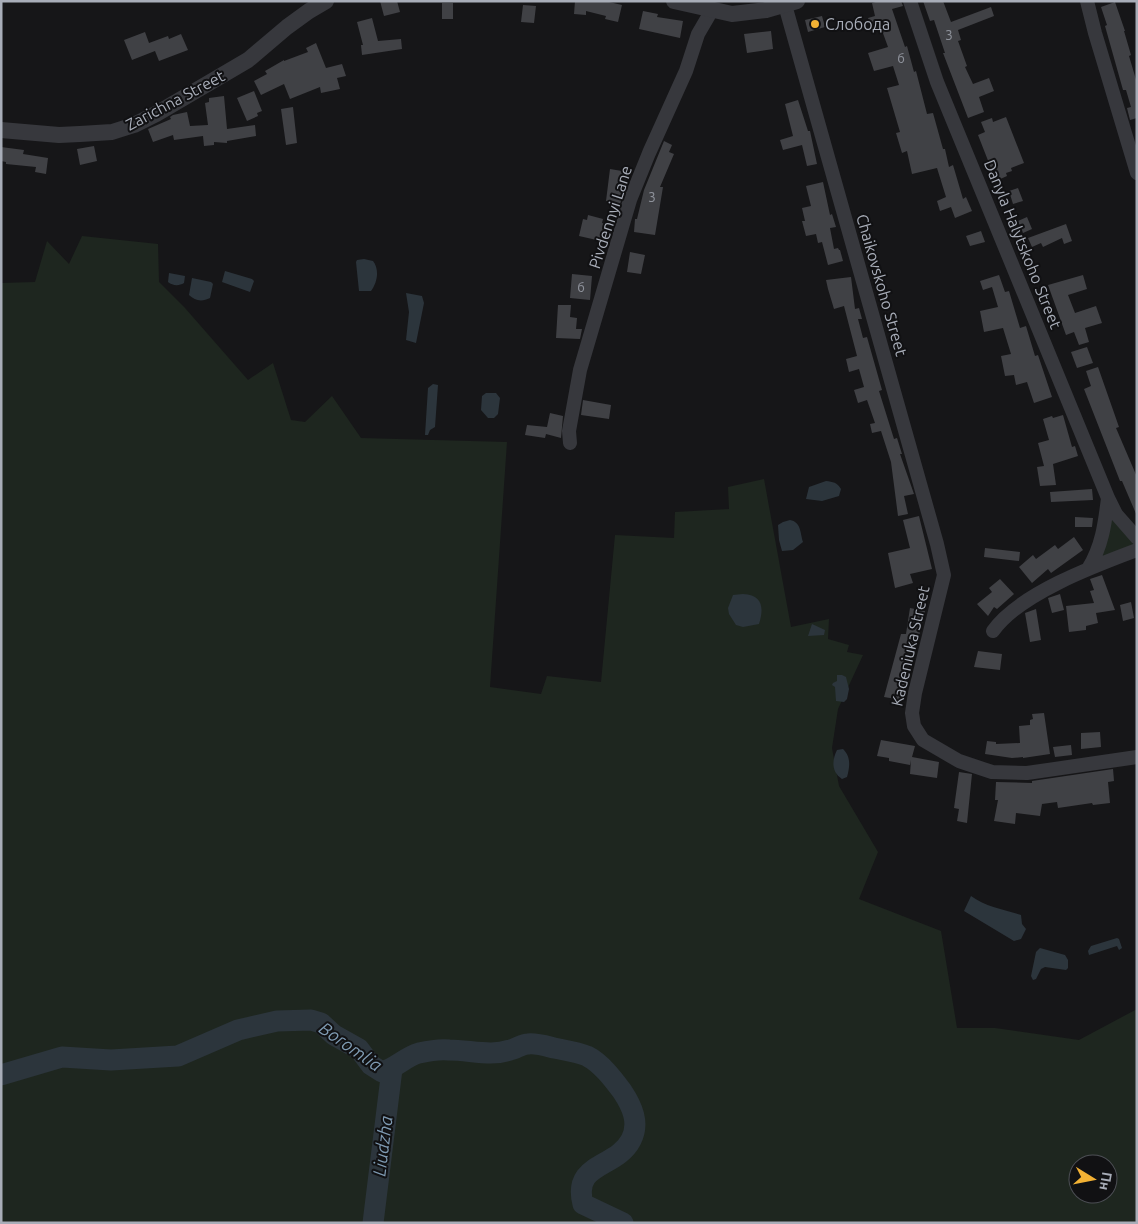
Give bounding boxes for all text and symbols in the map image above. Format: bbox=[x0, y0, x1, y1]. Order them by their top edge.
place label: Слобода bbox=[825, 15, 890, 33]
marker: Слобода bbox=[809, 18, 821, 30]
house number: 3 bbox=[945, 27, 953, 43]
house number: 6 bbox=[897, 50, 905, 66]
street label: Zarichna Street bbox=[122, 66, 228, 134]
street label: Danylа Halytskoho Street bbox=[981, 157, 1065, 332]
street label: Pivdennyi Lane bbox=[585, 163, 635, 271]
house number: 3 bbox=[648, 189, 656, 205]
street label: Chaikovskoho Street bbox=[853, 212, 911, 359]
house number: 6 bbox=[577, 279, 585, 295]
street label: Kadeniuka Street bbox=[887, 583, 933, 708]
water label: Boromlia bbox=[316, 1017, 386, 1075]
water label: Liudzha bbox=[368, 1114, 396, 1177]
north arrow bbox=[1068, 1154, 1118, 1204]
text: Пн bbox=[1096, 1171, 1115, 1192]

